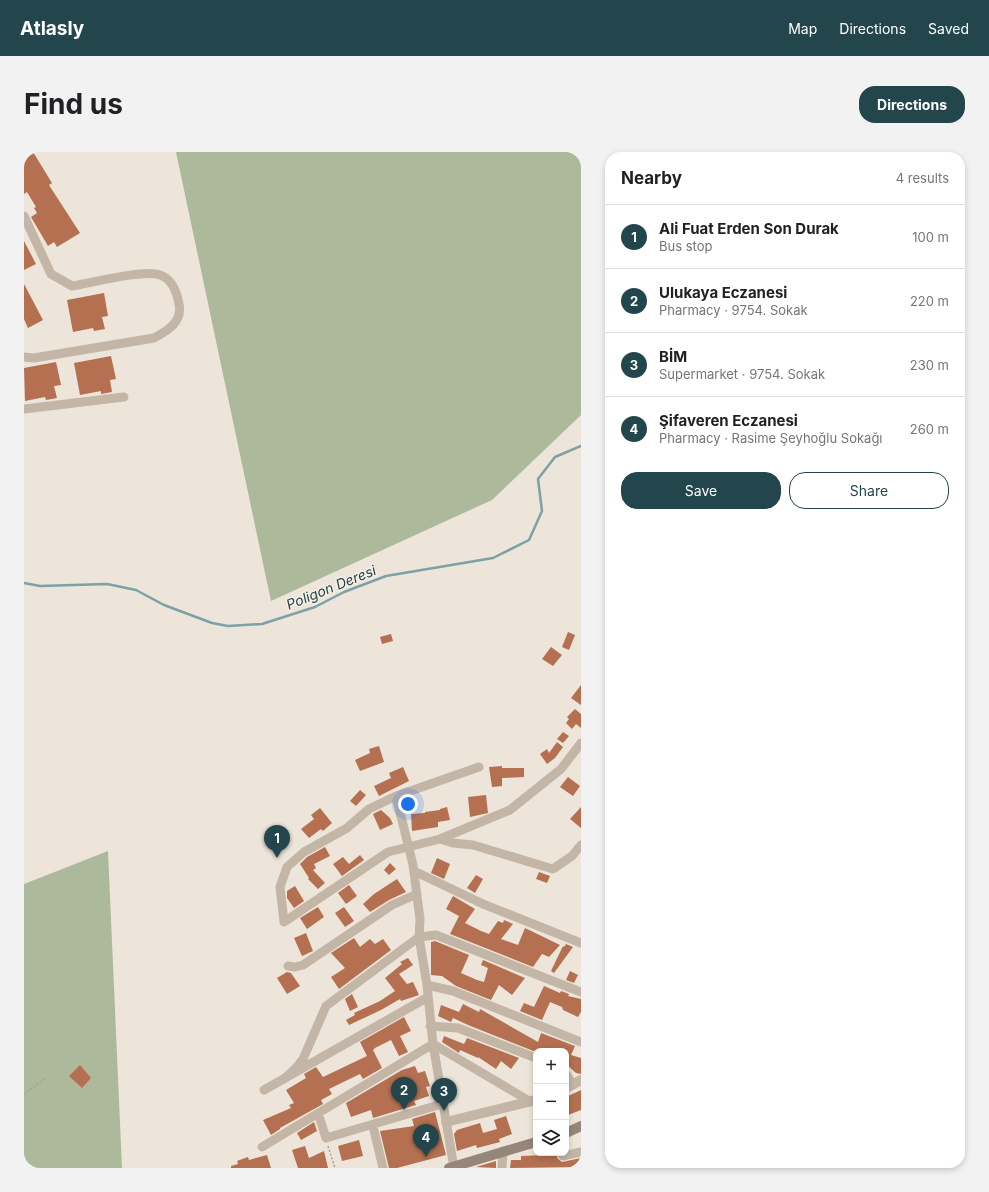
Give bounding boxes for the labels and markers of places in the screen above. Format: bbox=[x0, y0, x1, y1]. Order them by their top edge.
pin: 1 bbox=[264, 825, 290, 858]
pin: 2 bbox=[391, 1077, 417, 1110]
pin: 3 bbox=[431, 1078, 457, 1111]
pin: 4 bbox=[413, 1124, 439, 1157]

